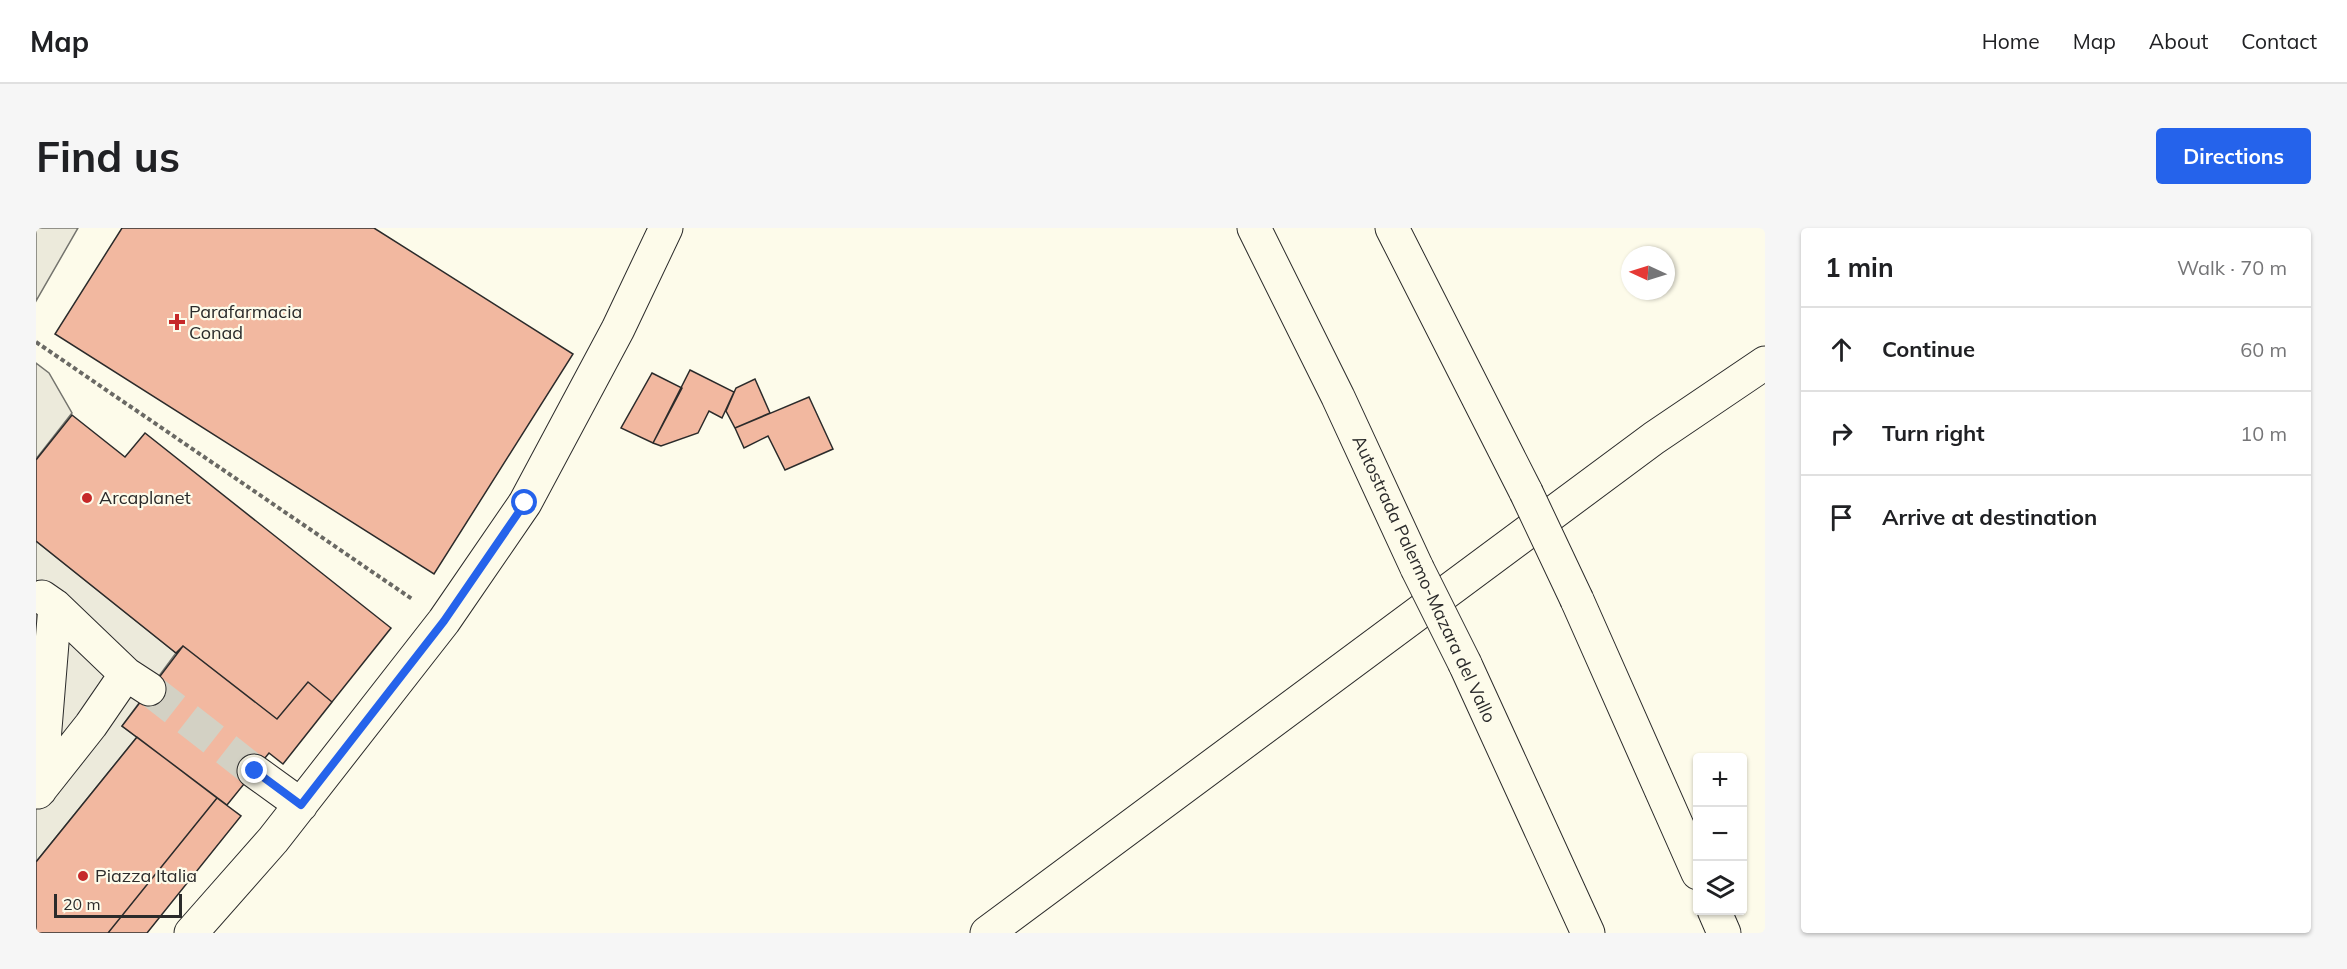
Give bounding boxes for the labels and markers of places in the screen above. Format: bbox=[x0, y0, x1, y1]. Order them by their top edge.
place label: Parafarmacia Conad bbox=[189, 300, 302, 344]
marker: Parafarmacia Conad bbox=[170, 315, 184, 329]
place label: Arcaplanet bbox=[99, 486, 191, 509]
marker: Arcaplanet bbox=[80, 491, 94, 505]
place label: Piazza Italia bbox=[95, 864, 197, 887]
marker: Piazza Italia bbox=[76, 869, 90, 883]

